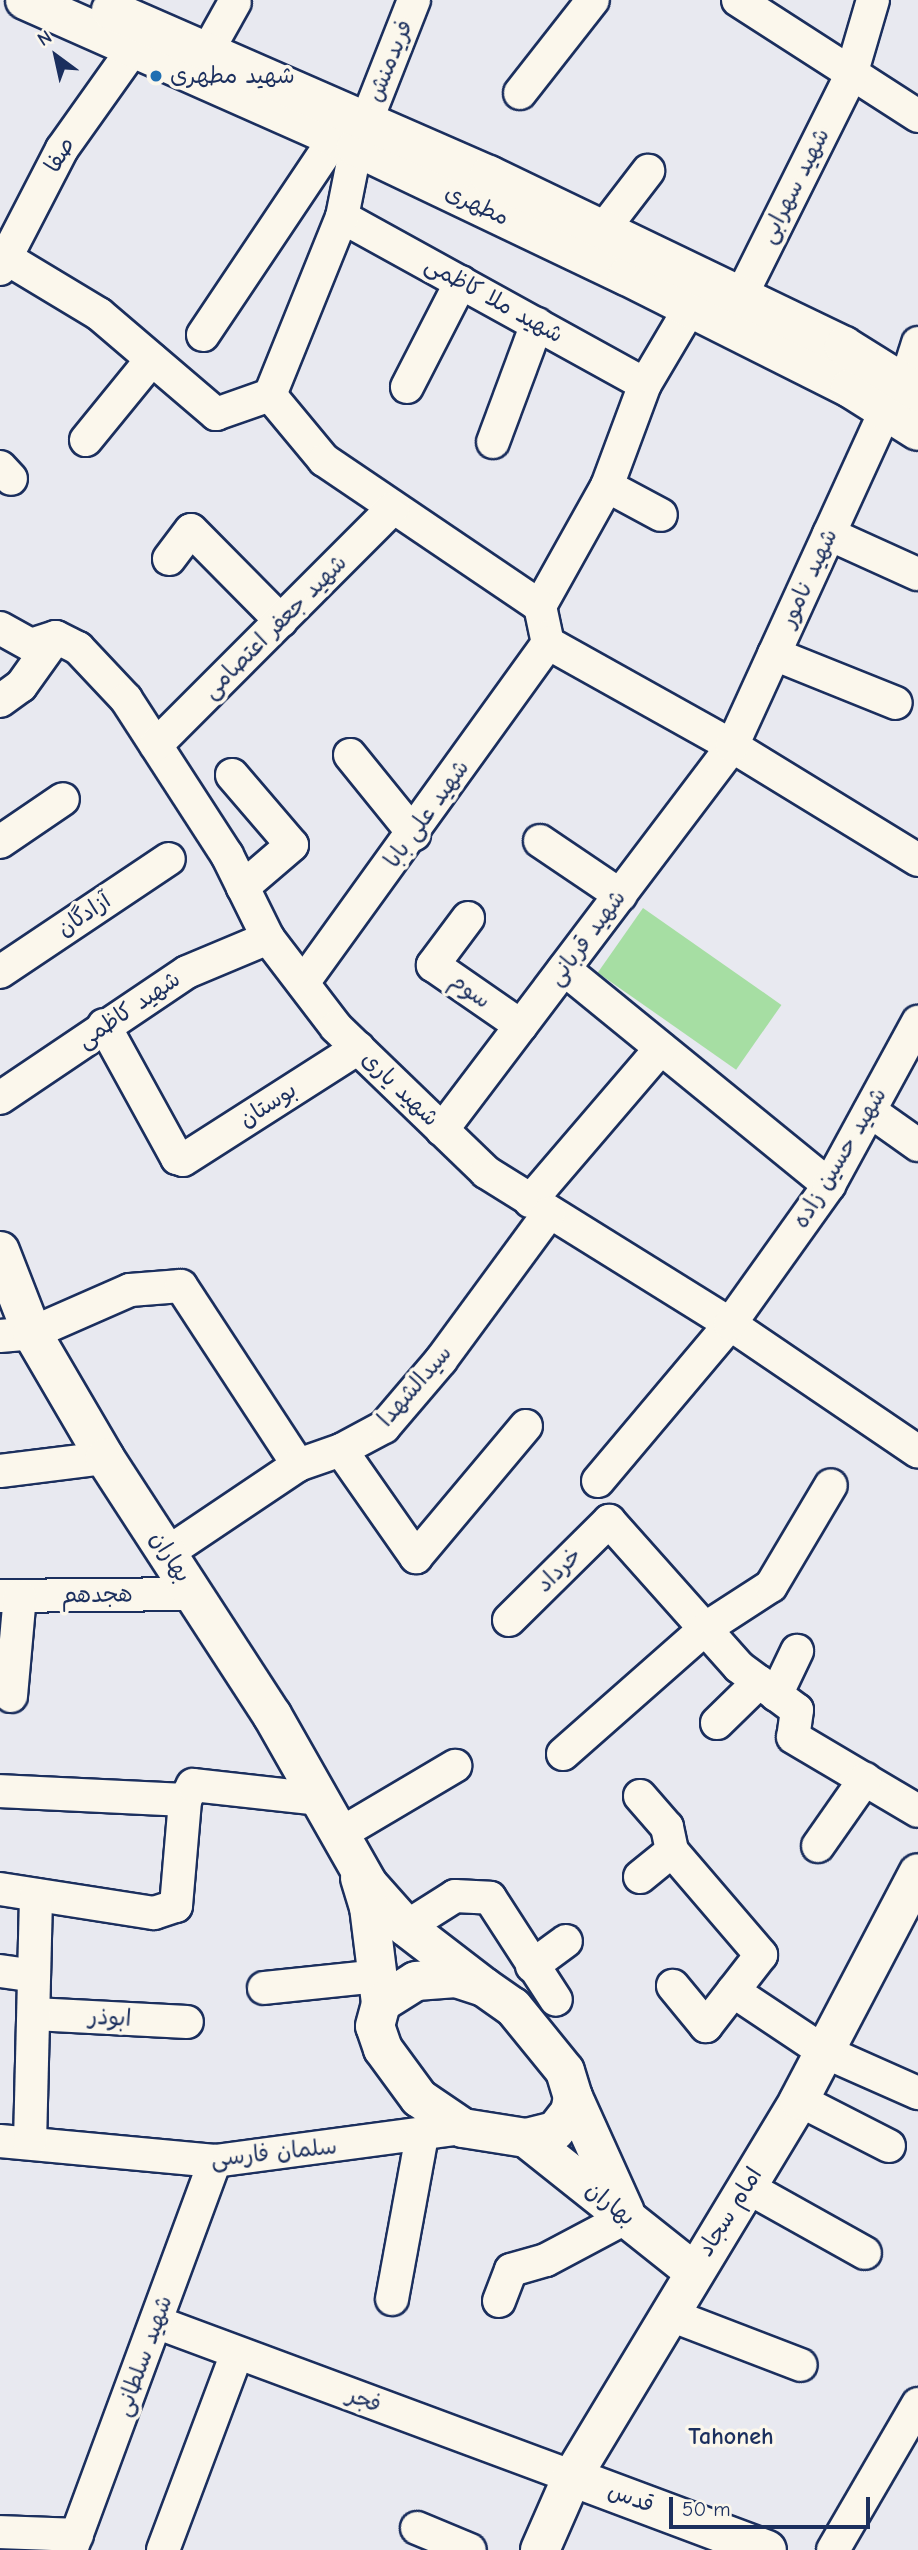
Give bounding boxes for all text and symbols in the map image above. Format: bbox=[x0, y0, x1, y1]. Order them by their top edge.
street label: فریدمنش bbox=[361, 16, 419, 106]
north arrow bbox=[21, 21, 91, 91]
text: N bbox=[33, 26, 56, 51]
place label: شهید مطهری bbox=[170, 62, 295, 90]
marker: شهید مطهری bbox=[148, 68, 164, 84]
street label: شهید سهرابی bbox=[754, 124, 836, 248]
street label: صفا bbox=[39, 133, 81, 177]
street label: مطهری bbox=[441, 178, 513, 232]
street label: شهید ملا کاظمی bbox=[420, 251, 568, 349]
street label: شهید نامور bbox=[774, 525, 844, 631]
street label: شهید جعفر اعتصامی bbox=[197, 549, 353, 705]
street label: شهید علی بابا bbox=[379, 755, 475, 873]
street label: شهید قربانی bbox=[542, 885, 632, 991]
street label: آزادگان bbox=[52, 887, 116, 943]
street label: شهید کاظمی bbox=[72, 965, 186, 1055]
street label: سوم bbox=[444, 967, 496, 1015]
street label: شهید یاری bbox=[356, 1046, 444, 1132]
street label: بوستان bbox=[234, 1076, 302, 1134]
street label: شهید حسین زاده bbox=[787, 1083, 893, 1233]
street label: سیدالشهدا bbox=[372, 1340, 458, 1432]
street label: بهاران bbox=[143, 1526, 197, 1588]
street label: خرداد bbox=[531, 1542, 587, 1598]
street label: هجدهم bbox=[61, 1581, 133, 1609]
street label: ابوذر bbox=[88, 2003, 132, 2033]
street label: سلمان فارسی bbox=[210, 2133, 338, 2173]
street label: امام سجاد bbox=[692, 2162, 768, 2262]
street label: بهاران bbox=[580, 2176, 640, 2232]
street label: شهید سلطانی bbox=[109, 2292, 179, 2420]
street label: فجر bbox=[343, 2381, 385, 2419]
district label: Tahoneh bbox=[688, 2423, 774, 2451]
street label: قدس bbox=[604, 2477, 658, 2519]
scale bar bbox=[673, 2484, 874, 2528]
text: 50 m bbox=[682, 2497, 731, 2521]

